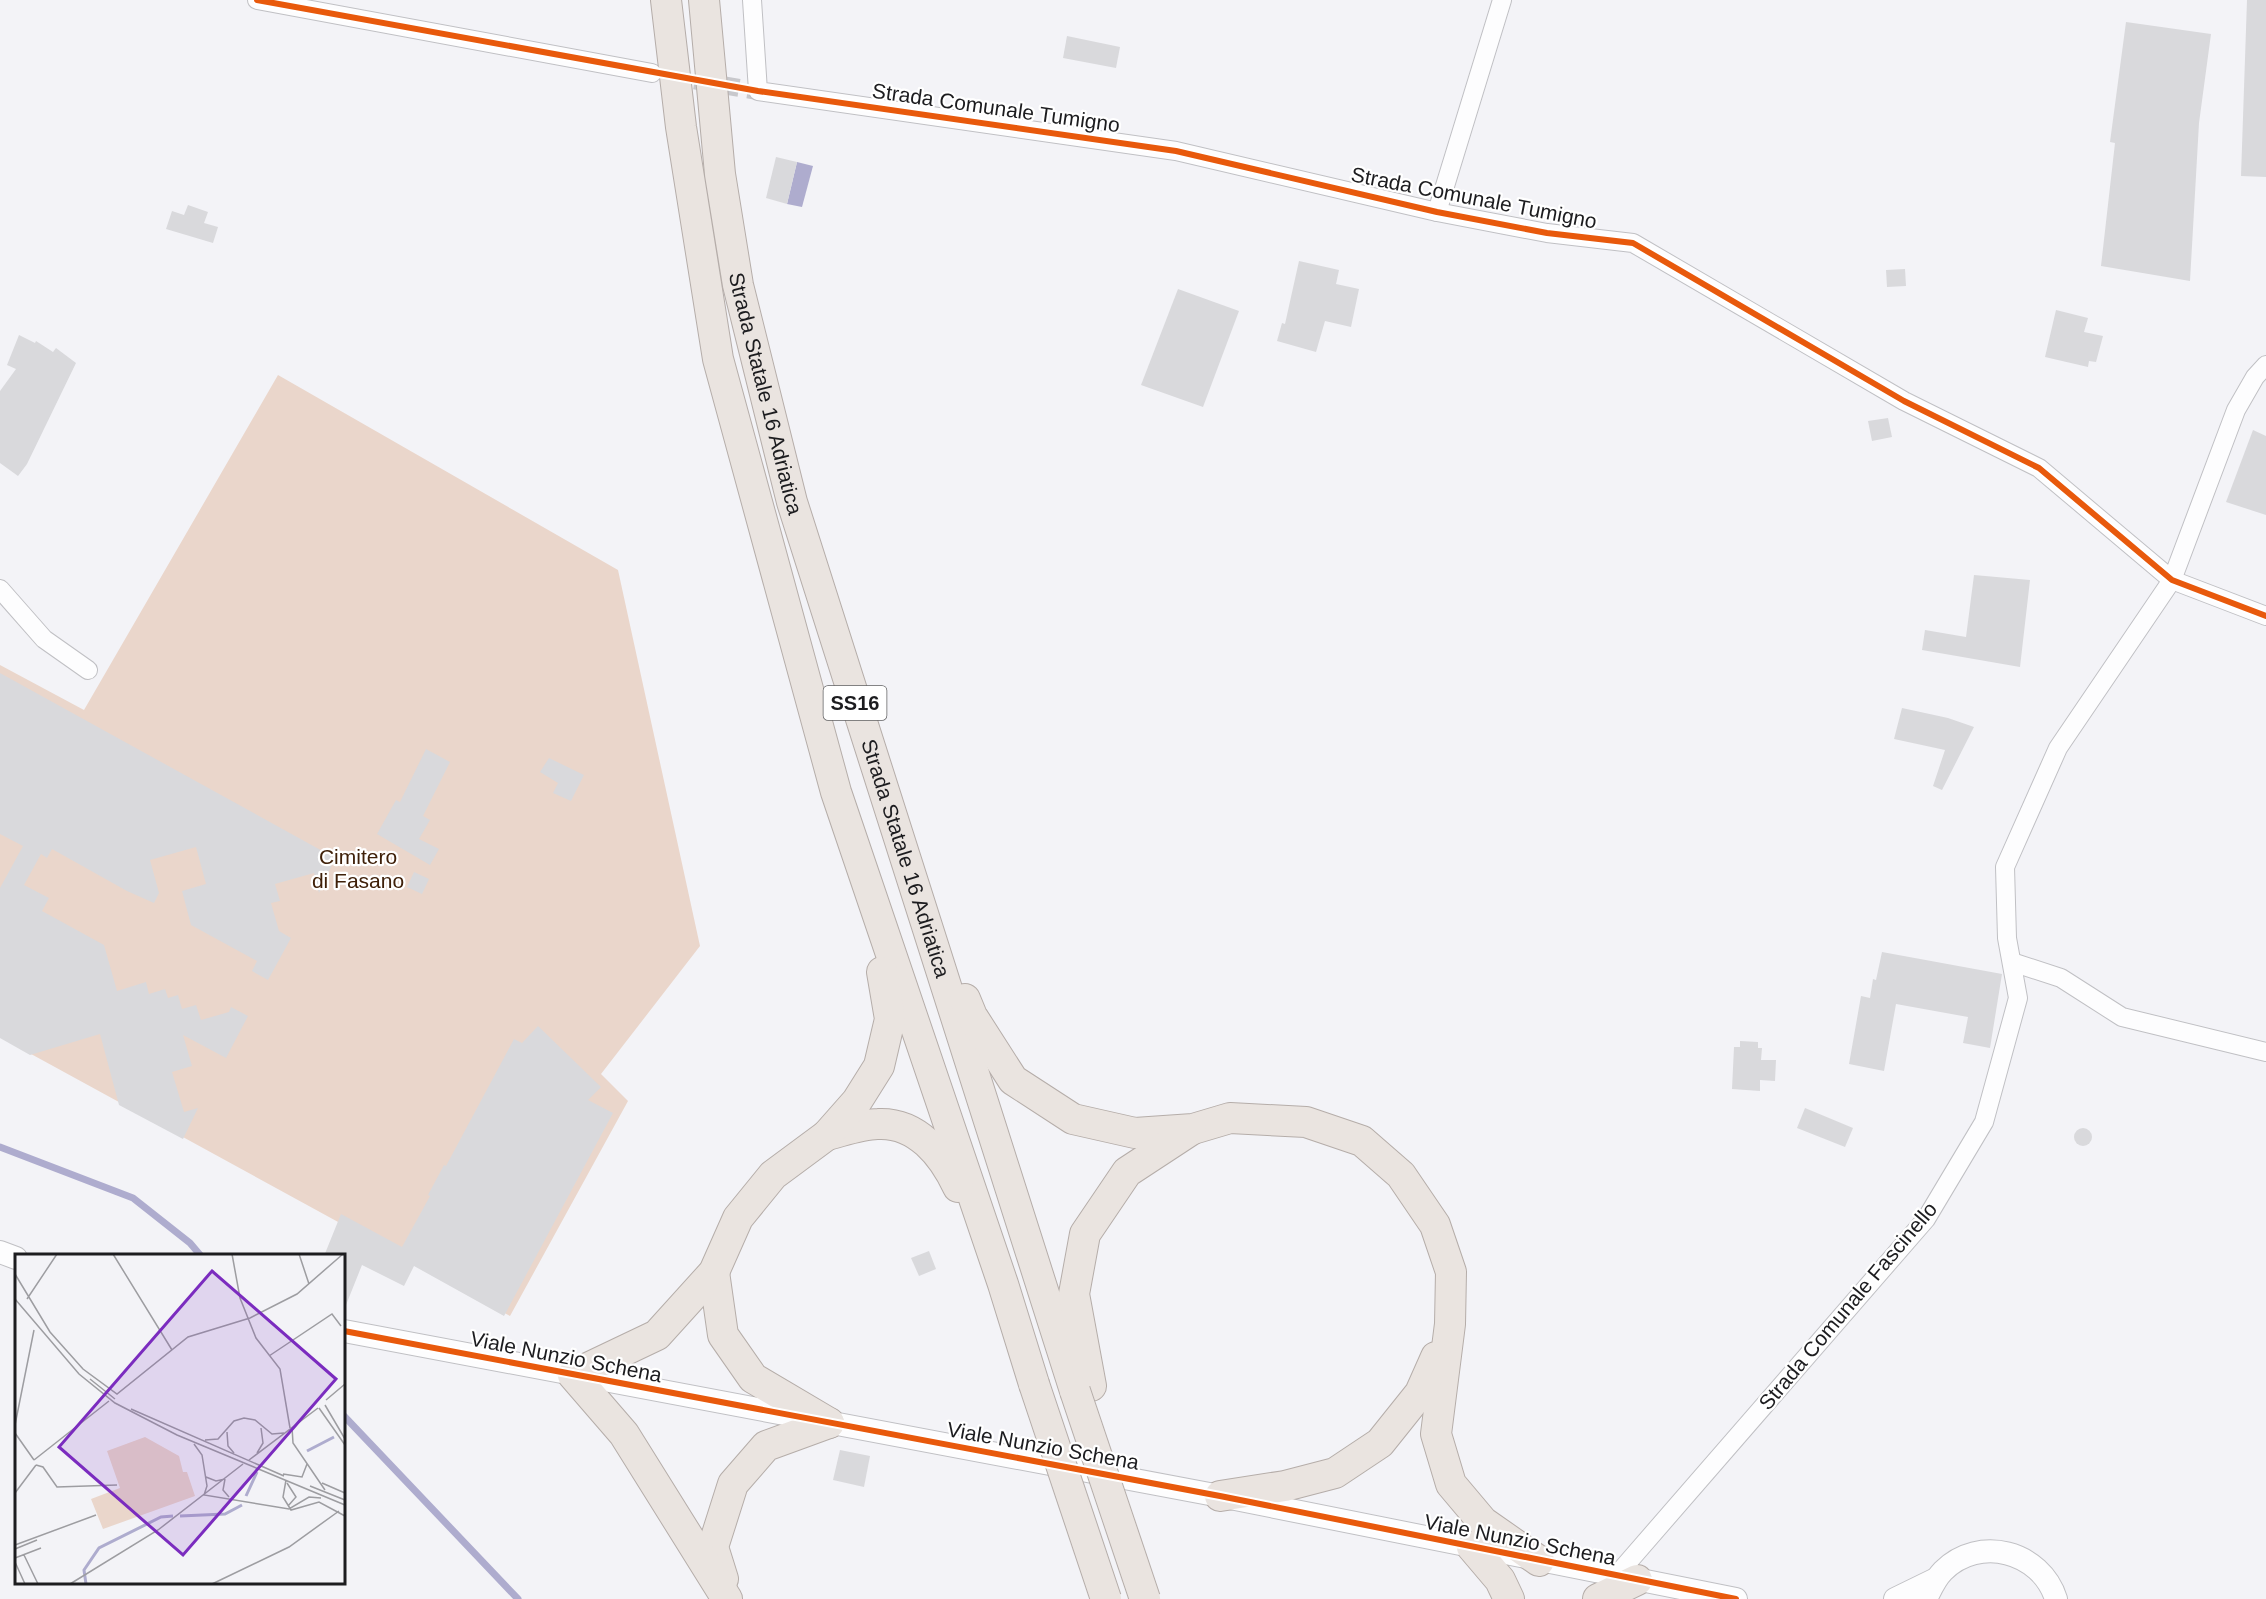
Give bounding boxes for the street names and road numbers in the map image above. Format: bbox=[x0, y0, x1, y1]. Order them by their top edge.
street label: Strada Comunale Tumigno bbox=[871, 79, 1121, 136]
street label: Strada Comunale Tumigno bbox=[1349, 162, 1599, 233]
street label: Strada Statale 16 Adriatica bbox=[725, 271, 807, 518]
road number: SS16 bbox=[824, 686, 886, 720]
street label: Strada Statale 16 Adriatica bbox=[857, 736, 955, 981]
street label: Strada Comunale Fascinello bbox=[1754, 1197, 1941, 1414]
street label: Viale Nunzio Schena bbox=[468, 1327, 664, 1386]
street label: Viale Nunzio Schena bbox=[945, 1417, 1141, 1474]
street label: Viale Nunzio Schena bbox=[1422, 1510, 1618, 1569]

